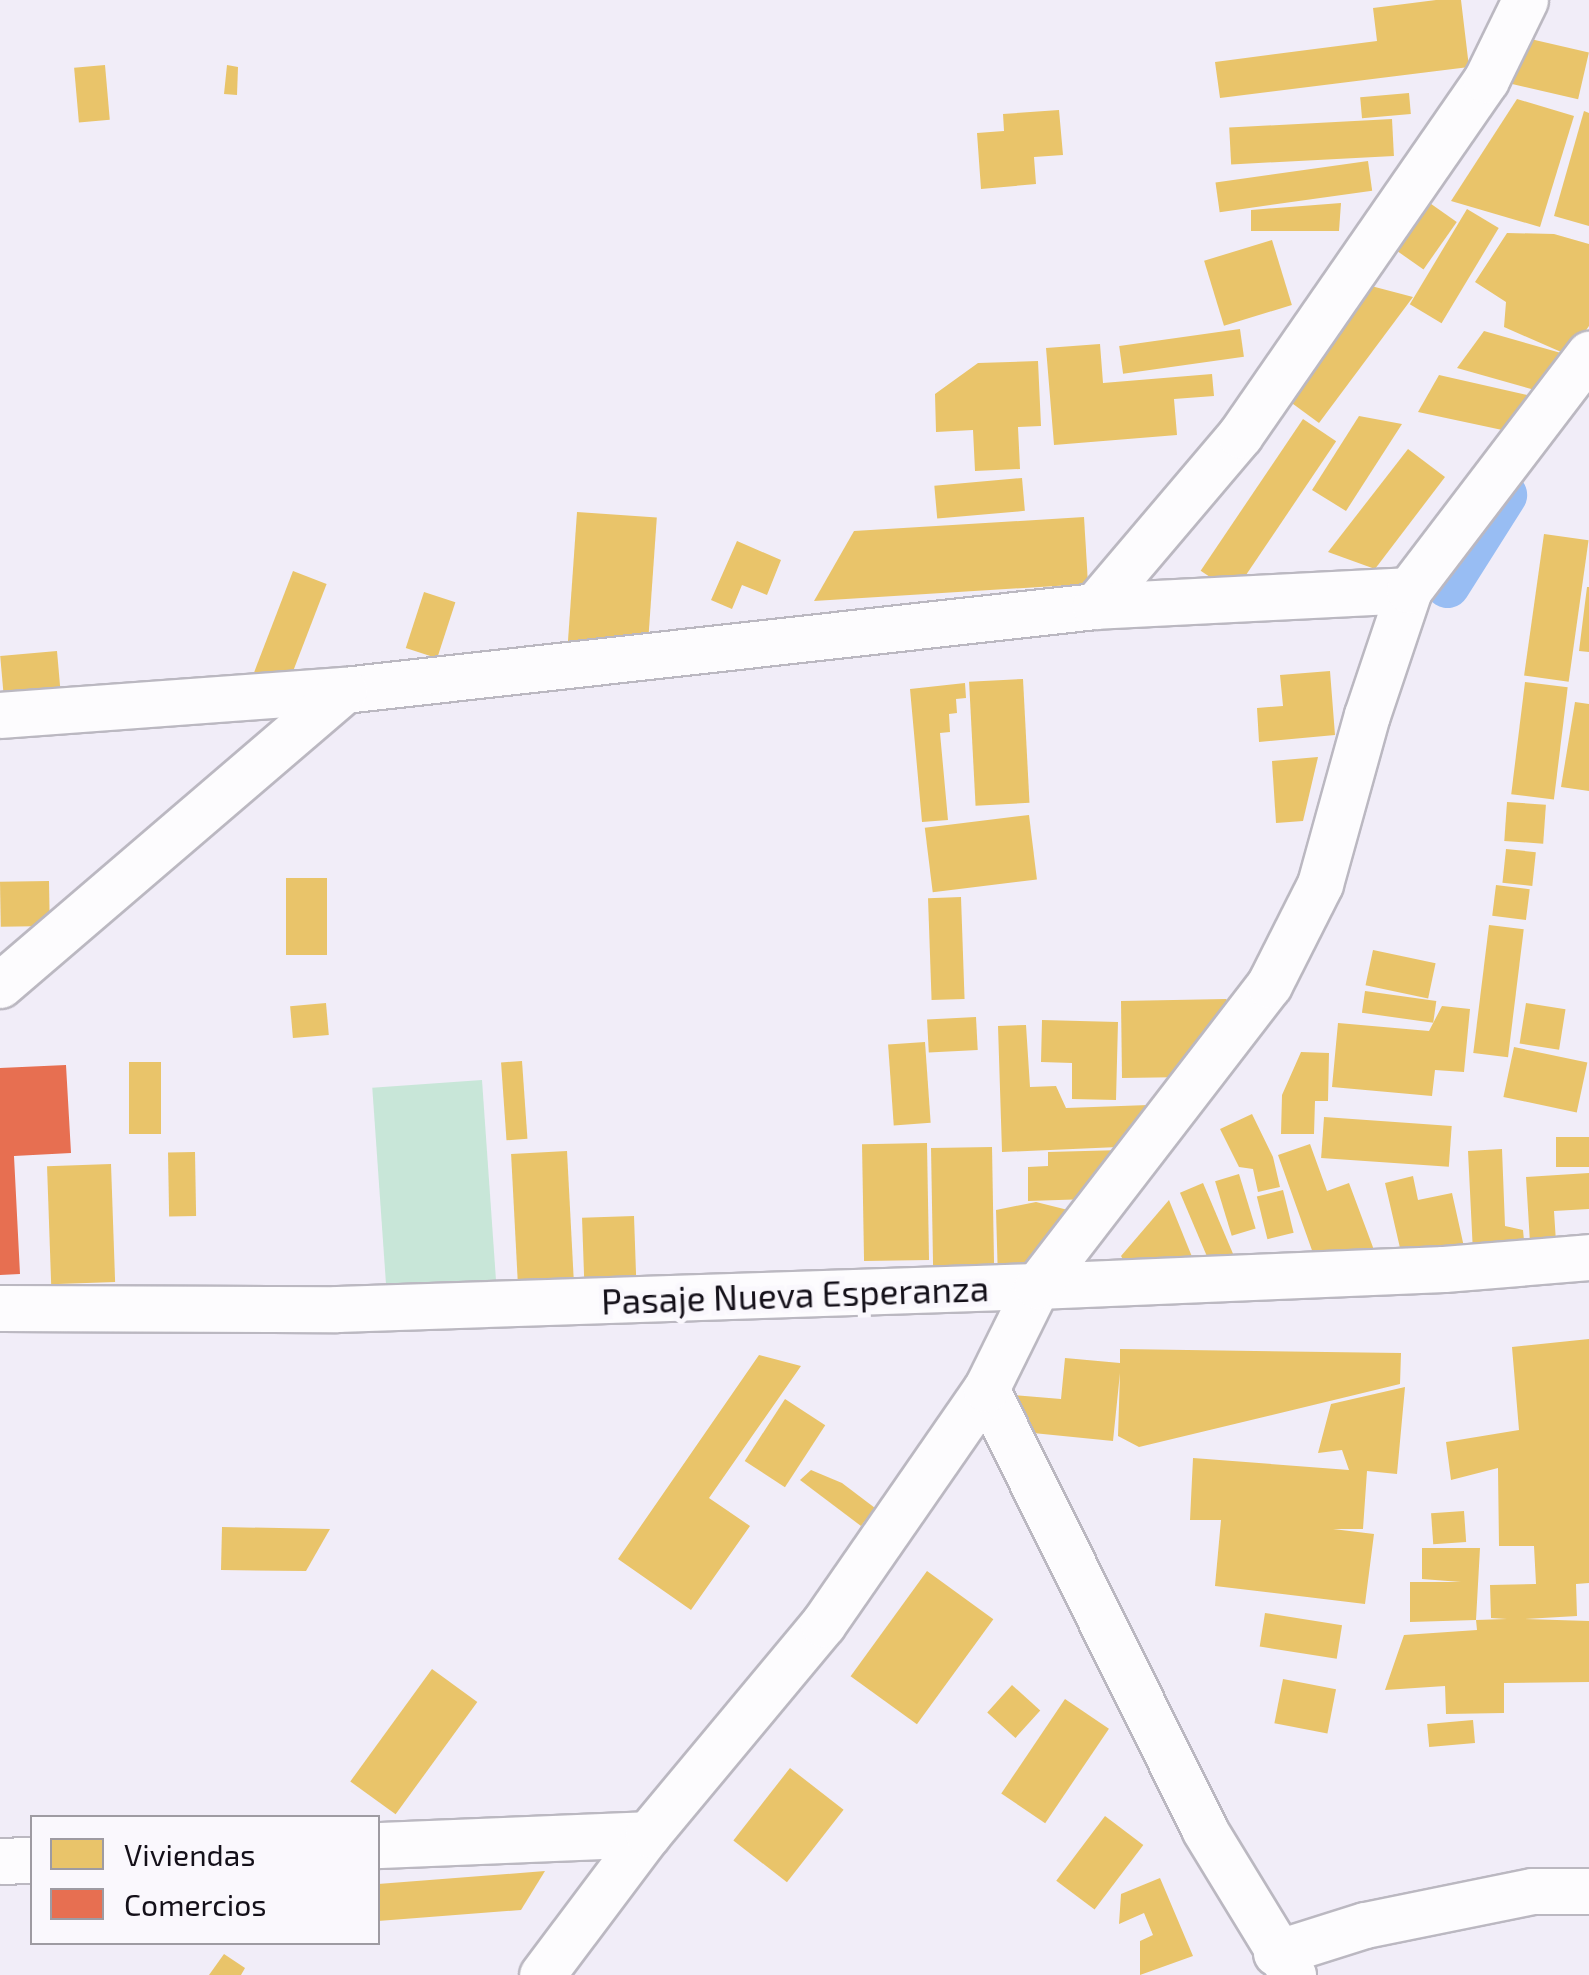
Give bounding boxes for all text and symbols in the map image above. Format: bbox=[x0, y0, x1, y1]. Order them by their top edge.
street label: Pasaje Nueva Esperanza bbox=[600, 1266, 990, 1322]
legend bbox=[30, 1815, 380, 1945]
text: Viviendas bbox=[124, 1836, 256, 1872]
text: Comercios bbox=[124, 1886, 267, 1922]

